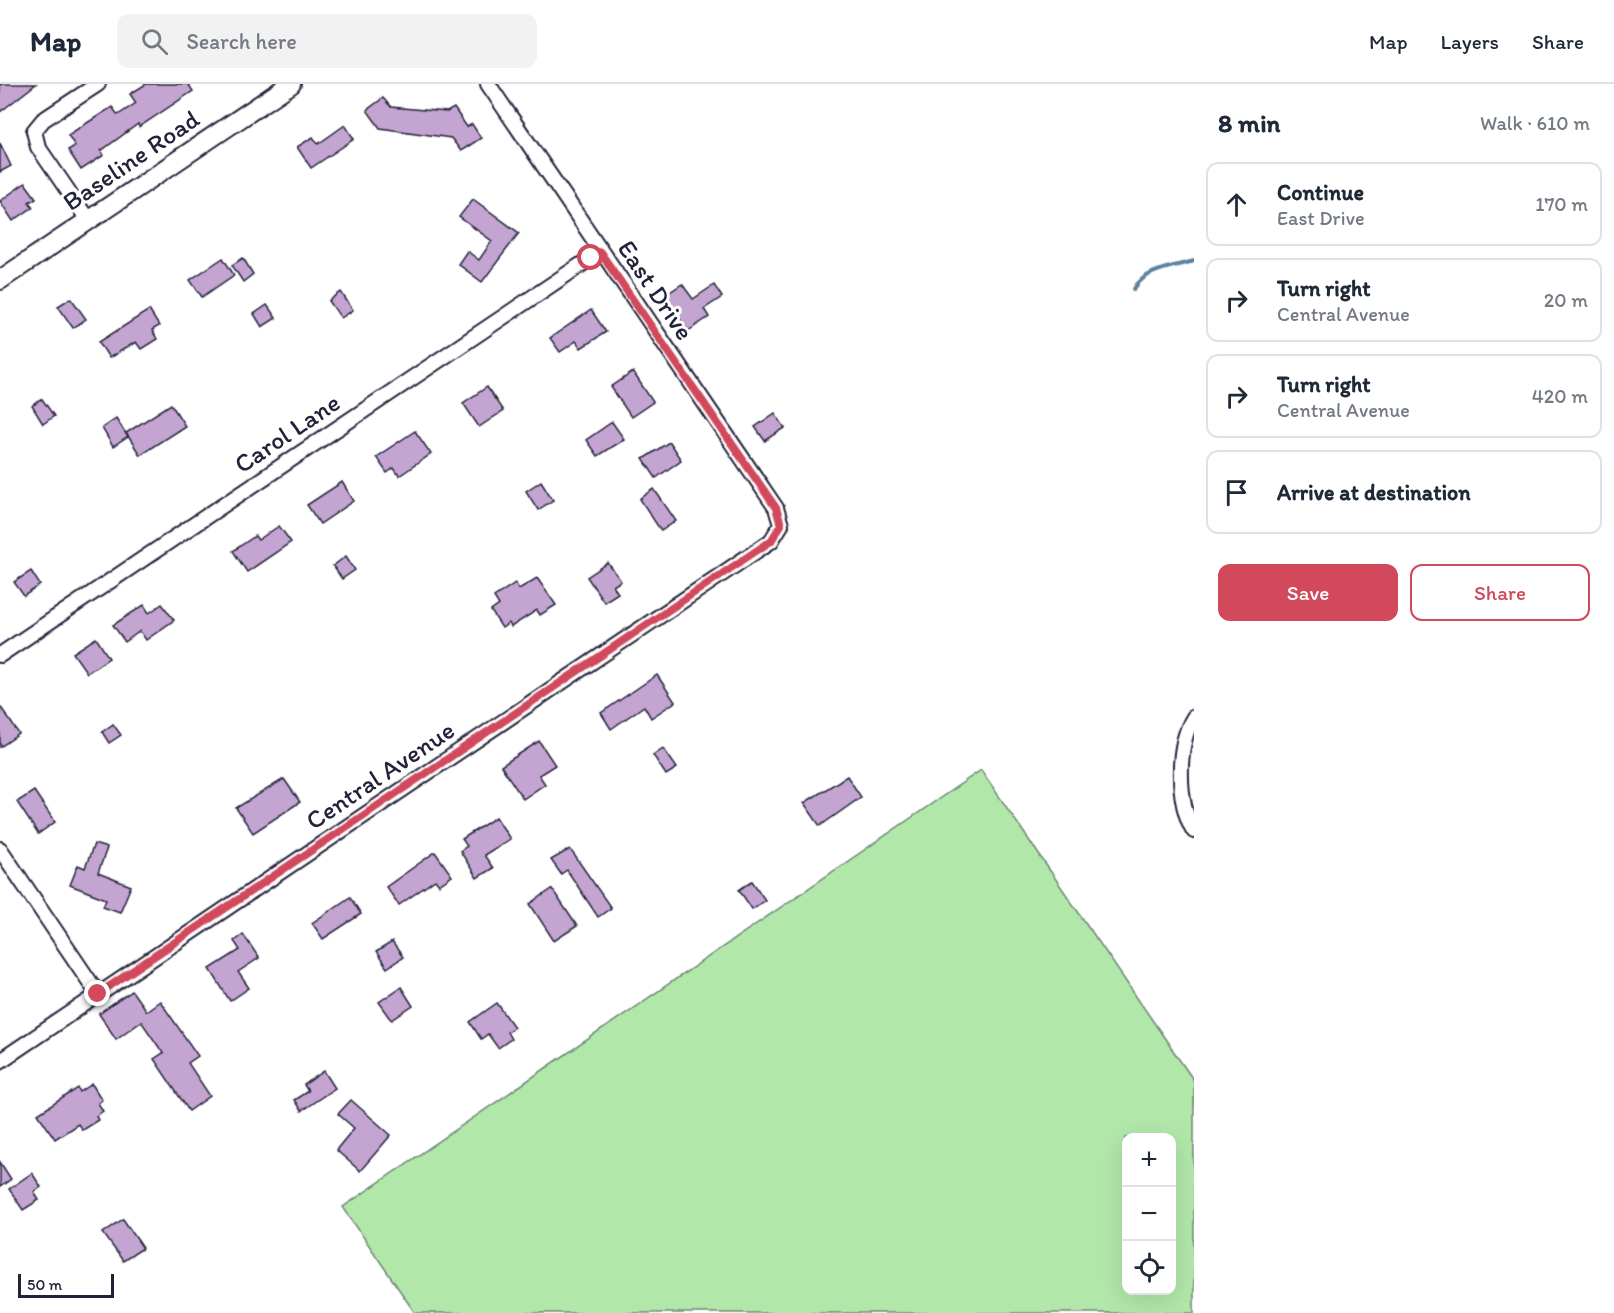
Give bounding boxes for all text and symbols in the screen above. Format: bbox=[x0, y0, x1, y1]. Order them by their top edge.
search box bbox=[117, 14, 537, 68]
text: Map bbox=[30, 24, 81, 58]
icon: search bbox=[138, 25, 171, 58]
text: Search here bbox=[186, 28, 297, 55]
text: Map bbox=[1369, 29, 1408, 54]
text: Layers bbox=[1441, 29, 1499, 54]
text: Share bbox=[1532, 29, 1584, 54]
street label: Baseline Road bbox=[57, 102, 206, 217]
text: 8 min bbox=[1218, 107, 1280, 139]
text: Walk · 610 m bbox=[1480, 111, 1590, 135]
text: Continue bbox=[1277, 179, 1364, 206]
icon: ahead bbox=[1220, 188, 1253, 221]
text: 170 m bbox=[1535, 192, 1588, 216]
text: East Drive bbox=[1277, 206, 1365, 230]
street label: East Drive bbox=[611, 234, 701, 346]
route start bbox=[577, 244, 603, 270]
text: Turn right bbox=[1277, 275, 1371, 302]
icon: right bbox=[1220, 284, 1253, 317]
text: 20 m bbox=[1544, 288, 1588, 312]
text: Central Avenue bbox=[1277, 302, 1410, 326]
text: Turn right bbox=[1277, 371, 1371, 398]
icon: right bbox=[1220, 380, 1253, 413]
text: 420 m bbox=[1532, 384, 1588, 408]
street label: Carol Lane bbox=[228, 386, 346, 480]
text: Central Avenue bbox=[1277, 398, 1410, 422]
icon: arrive bbox=[1220, 476, 1253, 509]
text: Arrive at destination bbox=[1277, 479, 1471, 506]
button: Save bbox=[1218, 564, 1398, 621]
button: Share bbox=[1410, 564, 1590, 621]
street label: Central Avenue bbox=[300, 713, 460, 837]
route end bbox=[84, 980, 110, 1006]
map controls bbox=[1122, 1133, 1176, 1295]
button: + bbox=[1122, 1133, 1176, 1187]
button: − bbox=[1122, 1187, 1176, 1241]
button: locate bbox=[1122, 1241, 1176, 1295]
scale bar bbox=[18, 1271, 114, 1298]
text: 50 m bbox=[27, 1275, 62, 1294]

